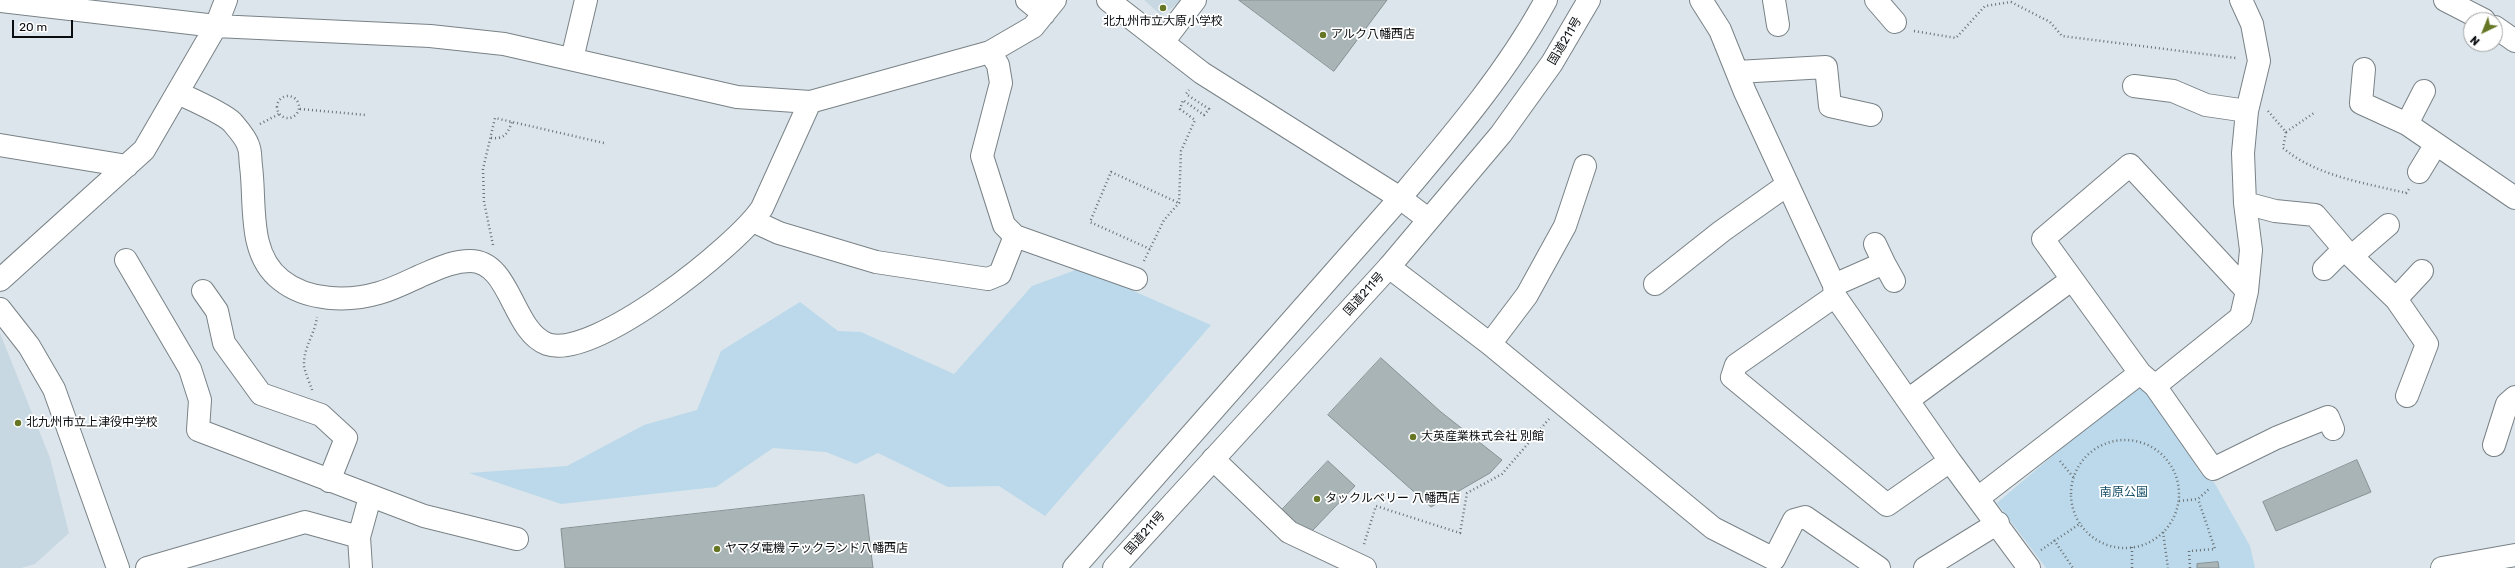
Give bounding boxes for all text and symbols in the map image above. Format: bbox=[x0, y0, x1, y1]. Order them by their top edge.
marker: 北九州市立大原小学校 bbox=[1158, 3, 1168, 13]
scale bar bbox=[14, 12, 75, 38]
north arrow bbox=[2463, 12, 2503, 52]
street label: 国道211号 bbox=[1545, 14, 1585, 68]
place label: 北九州市立大原小学校 bbox=[1103, 15, 1223, 29]
text: 20 m bbox=[19, 20, 47, 34]
place label: アルク八幡西店 bbox=[1331, 28, 1415, 42]
marker: アルク八幡西店 bbox=[1318, 30, 1328, 40]
text: N bbox=[2468, 33, 2482, 48]
street label: 国道211号 bbox=[1341, 269, 1387, 319]
place label: 北九州市立上津役中学校 bbox=[26, 416, 158, 430]
marker: 北九州市立上津役中学校 bbox=[13, 418, 23, 428]
place label: 大英産業株式会社 別館 bbox=[1421, 430, 1544, 444]
marker: 大英産業株式会社 別館 bbox=[1408, 432, 1418, 442]
park label: 南原公園 bbox=[2100, 486, 2148, 500]
place label: タックルベリー 八幡西店 bbox=[1325, 492, 1460, 506]
marker: タックルベリー 八幡西店 bbox=[1312, 494, 1322, 504]
street label: 国道211号 bbox=[1122, 508, 1168, 558]
place label: ヤマダ電機 テックランド八幡西店 bbox=[725, 542, 908, 556]
marker: ヤマダ電機 テックランド八幡西店 bbox=[712, 544, 722, 554]

